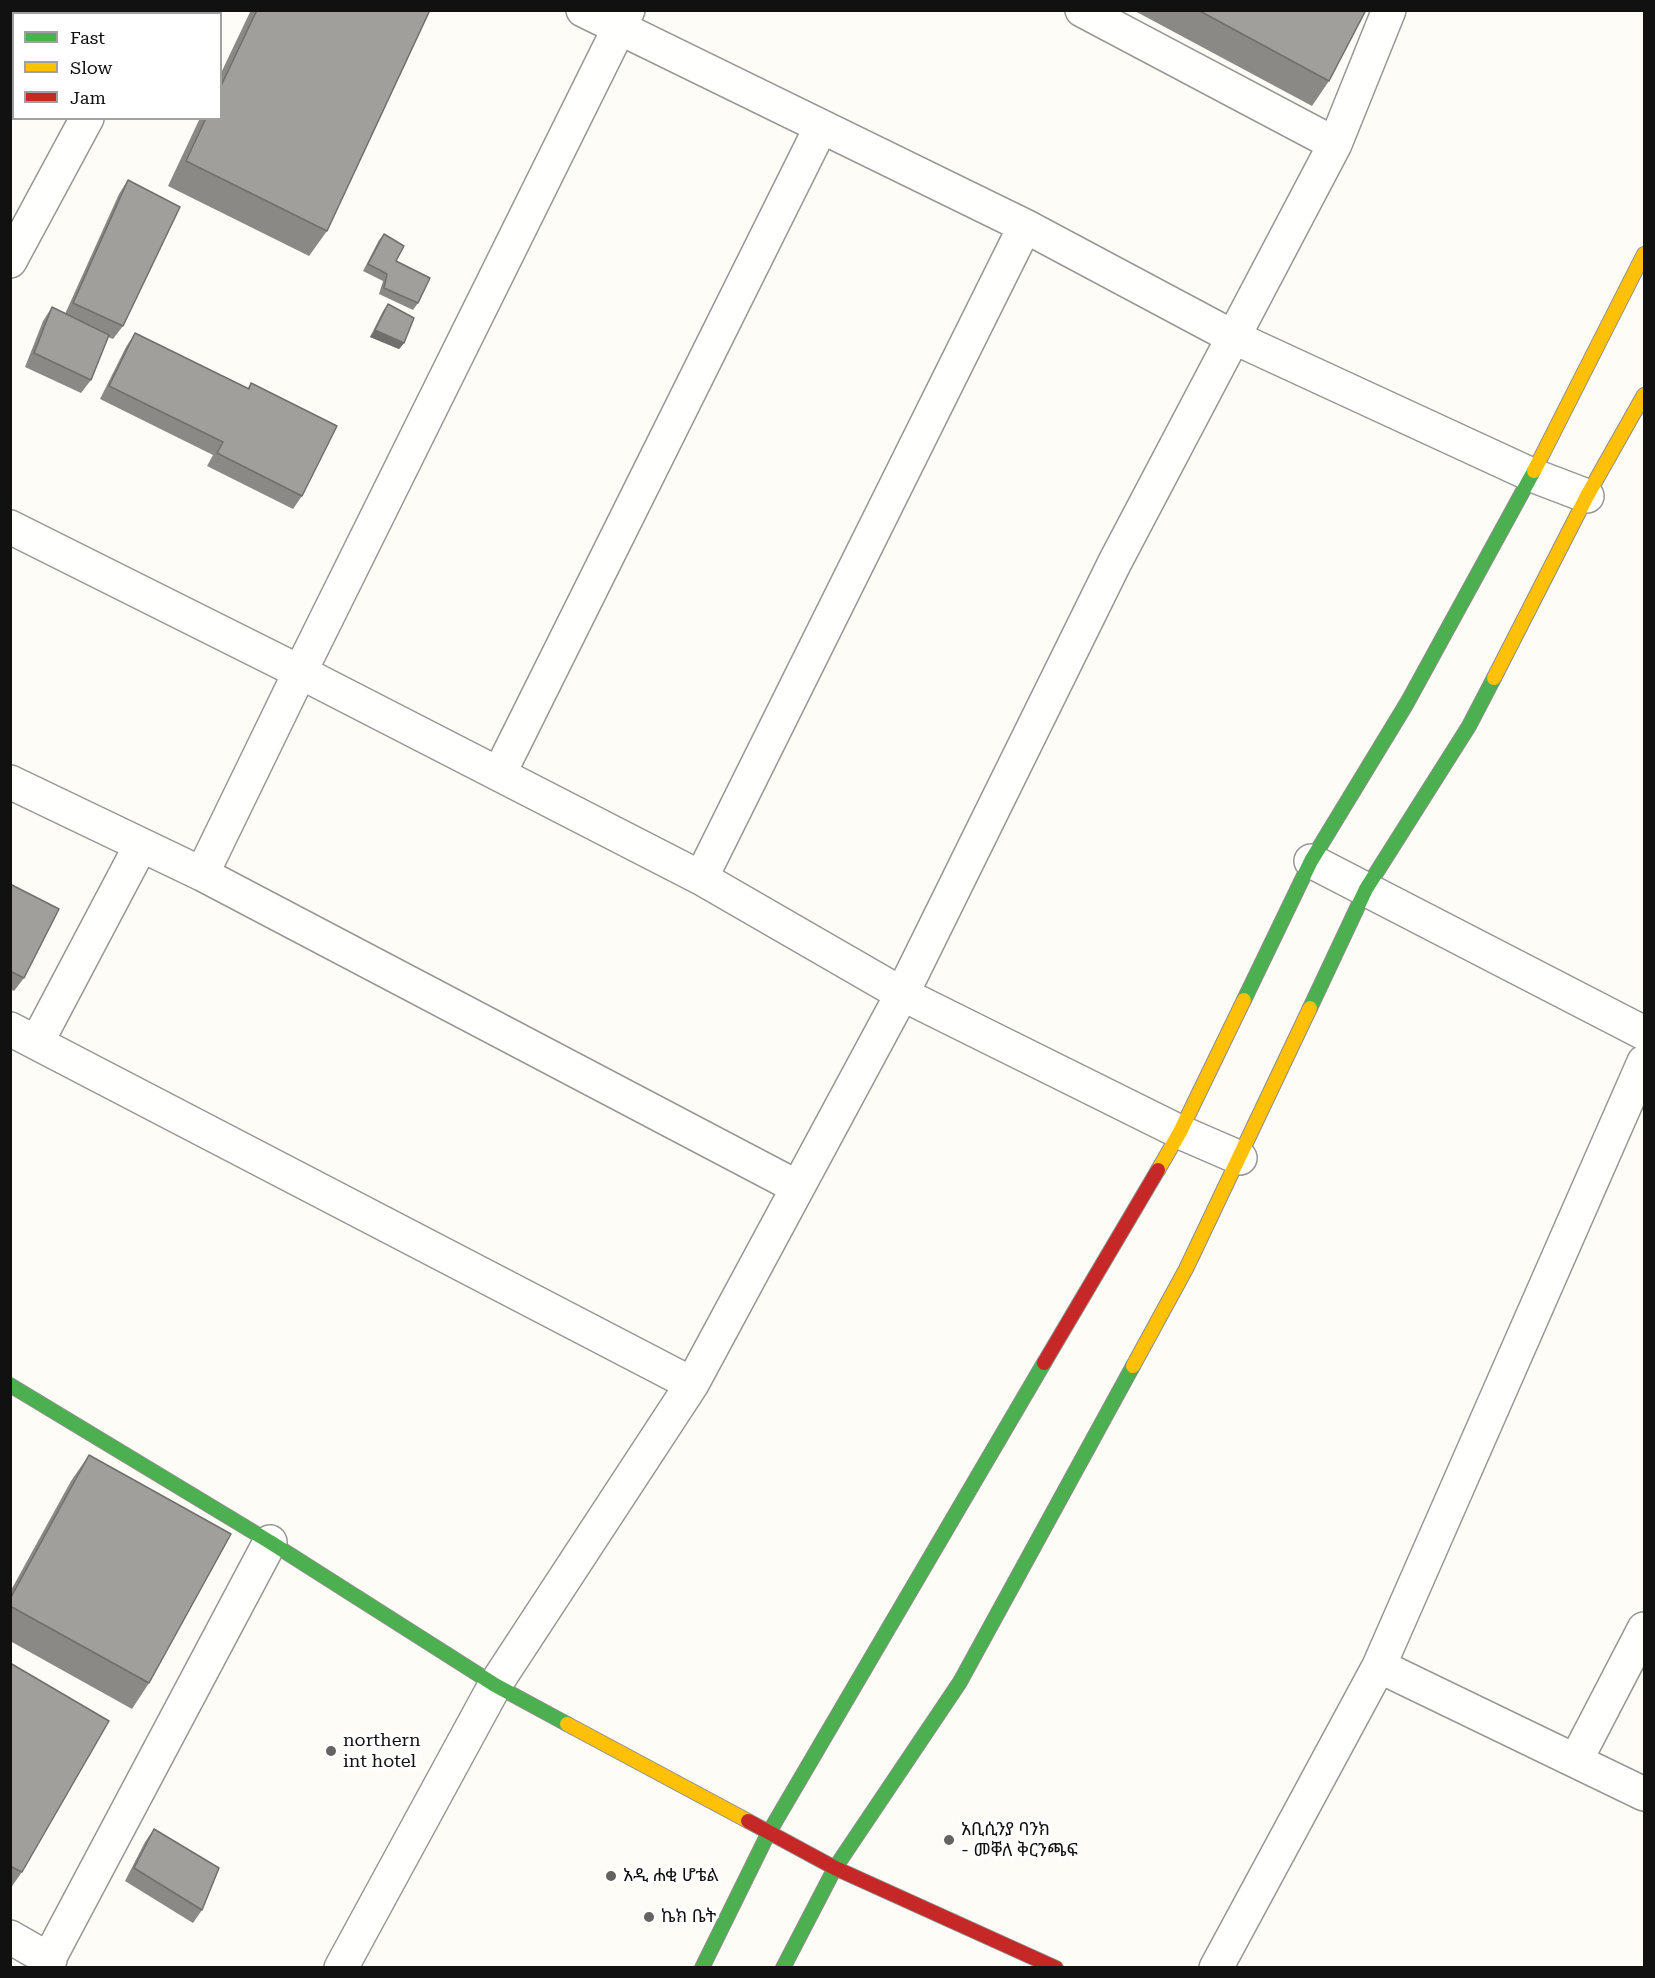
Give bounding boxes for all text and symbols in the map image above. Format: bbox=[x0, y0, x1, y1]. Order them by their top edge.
legend bbox=[12, 12, 222, 120]
text: Fast bbox=[70, 27, 105, 48]
text: Slow bbox=[70, 57, 112, 78]
text: Jam bbox=[70, 87, 106, 108]
place label: northern int hotel bbox=[343, 1730, 421, 1772]
marker: northern int hotel bbox=[324, 1744, 338, 1758]
place label: አቢሲንያ ባንክ - መቐለ ቅርንጫፍ bbox=[961, 1819, 1078, 1862]
marker: አቢሲንያ ባንክ - መቐለ ቅርንጫፍ bbox=[942, 1833, 956, 1847]
place label: አዲ ሐቂ ሆቴል bbox=[623, 1865, 719, 1887]
marker: አዲ ሐቂ ሆቴል bbox=[604, 1869, 618, 1883]
place label: ኬክ ቤት bbox=[661, 1906, 716, 1928]
marker: ኬክ ቤት bbox=[642, 1910, 656, 1924]

